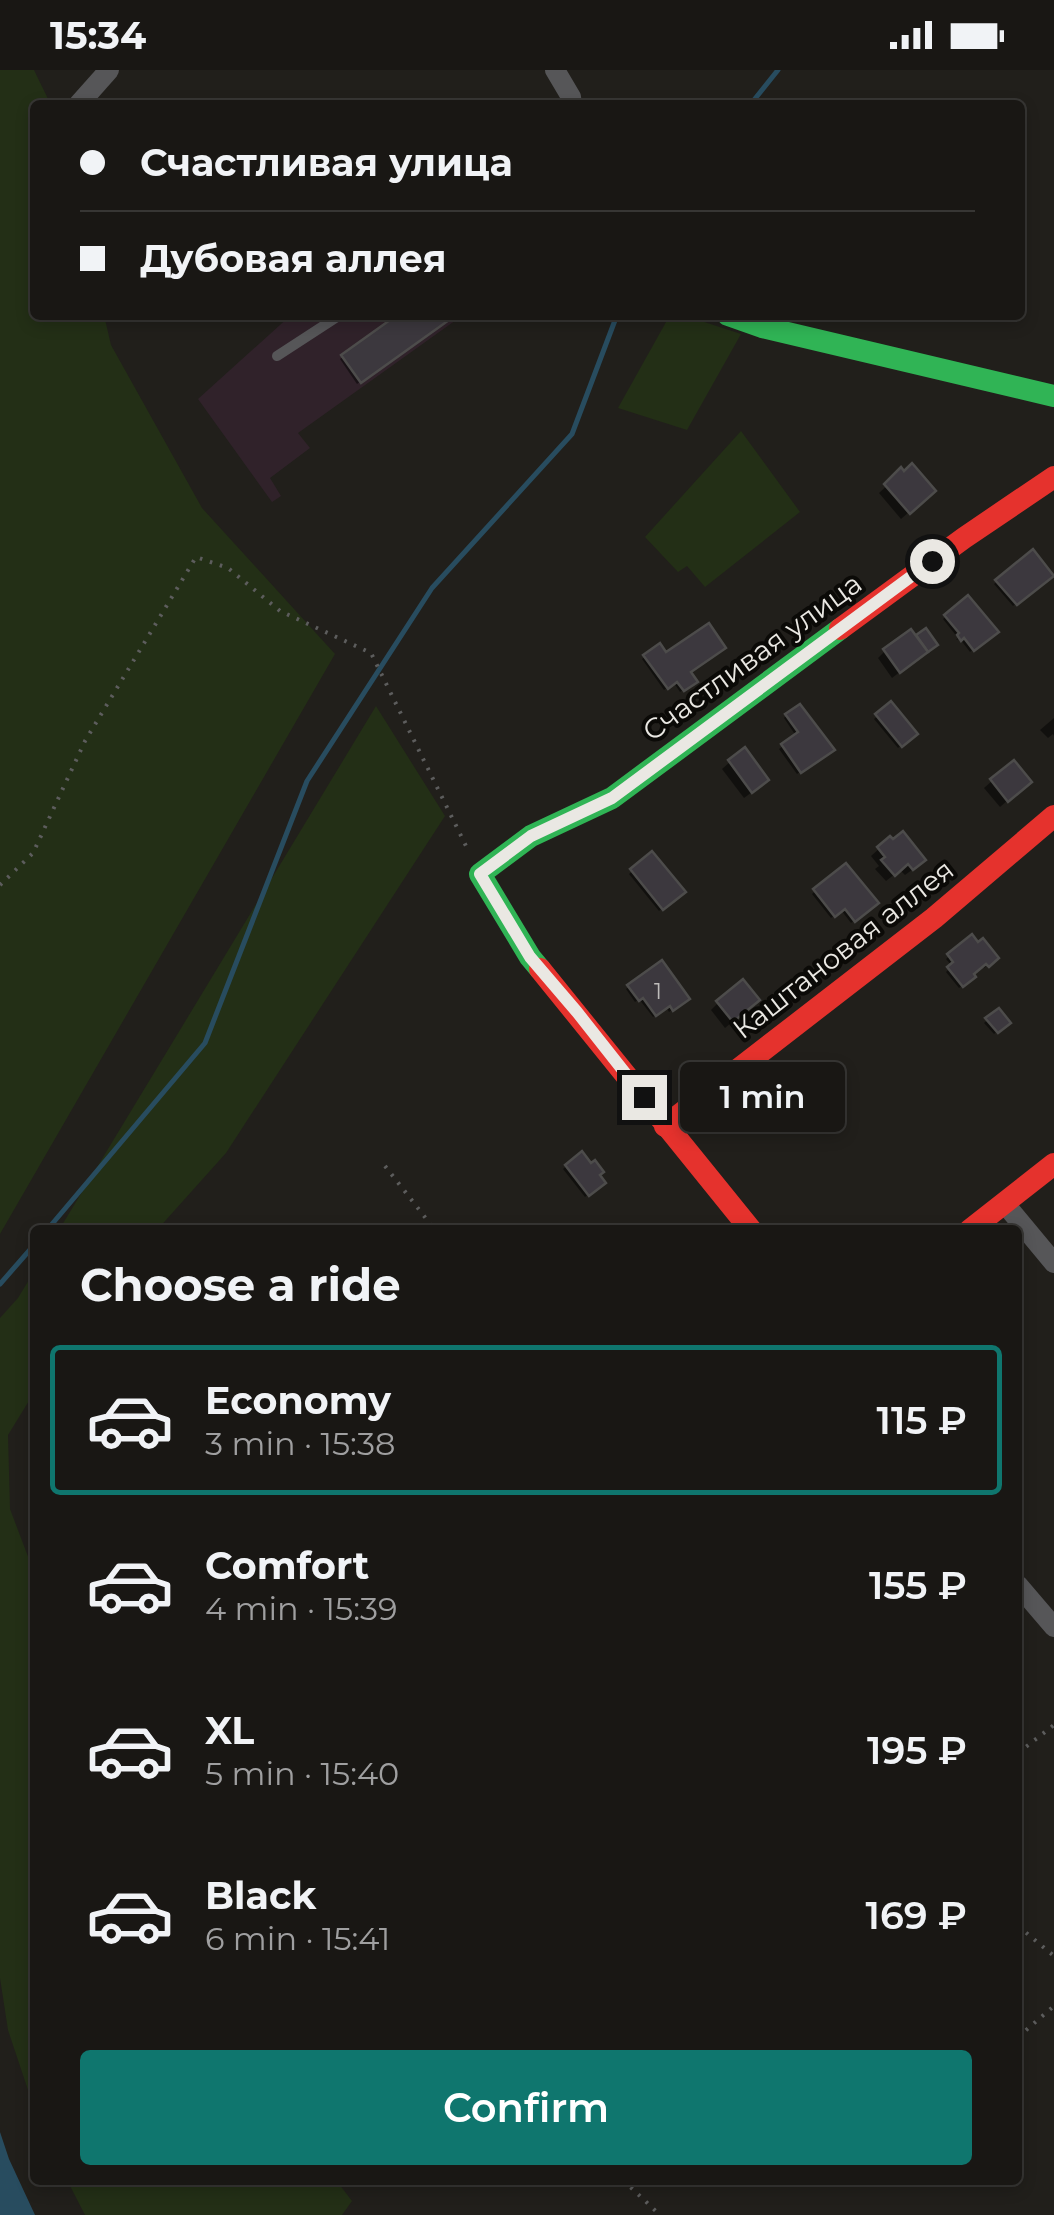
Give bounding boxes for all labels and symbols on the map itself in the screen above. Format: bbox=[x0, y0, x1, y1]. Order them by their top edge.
route start bbox=[910, 539, 955, 584]
street label: Счастливая улица bbox=[636, 566, 868, 748]
street label: Каштановая аллея bbox=[726, 852, 960, 1046]
house number: 1 bbox=[654, 978, 662, 1005]
callout: 1 min bbox=[679, 1062, 844, 1132]
route end bbox=[622, 1075, 667, 1120]

